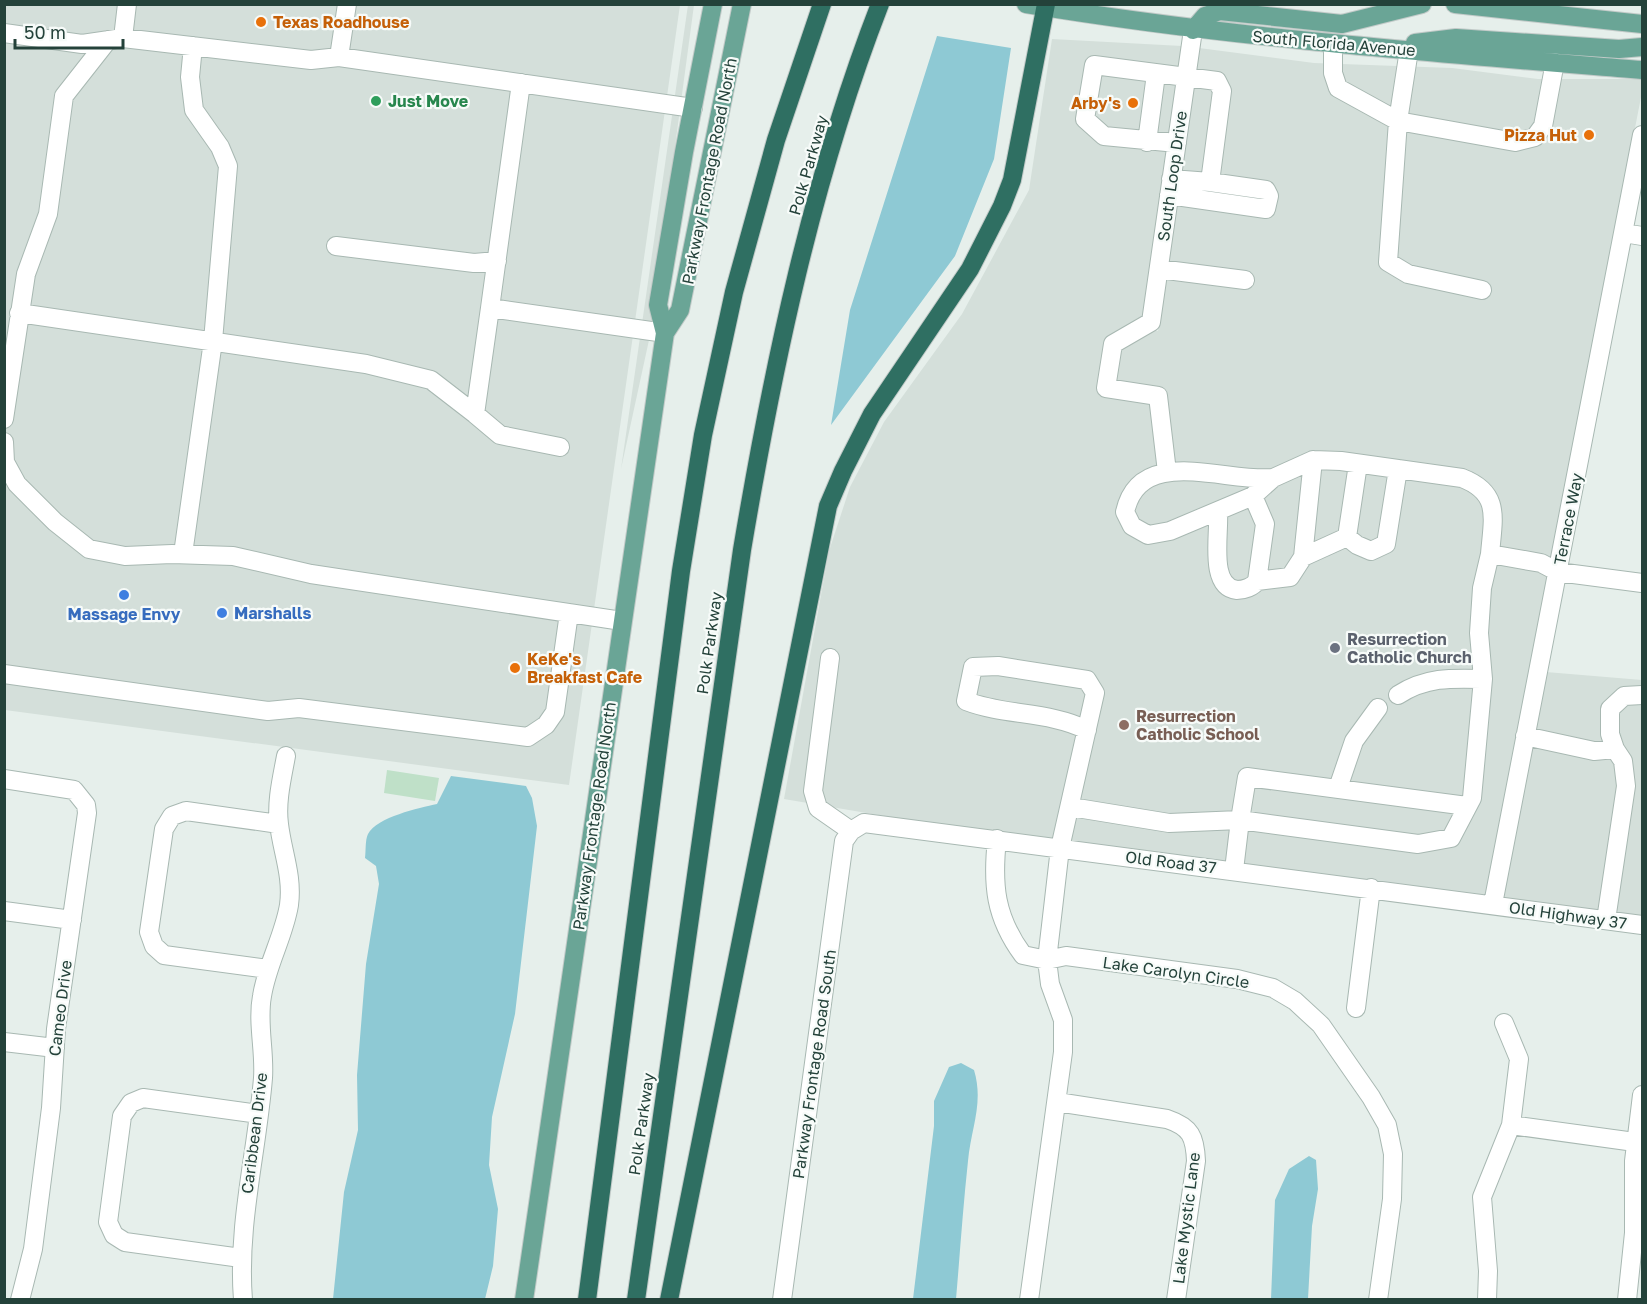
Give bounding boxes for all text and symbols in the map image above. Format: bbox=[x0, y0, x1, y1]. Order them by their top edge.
scale bar bbox=[15, 12, 123, 50]
place label: Texas Roadhouse bbox=[273, 12, 409, 32]
marker: Texas Roadhouse bbox=[254, 15, 268, 29]
text: 50 m bbox=[24, 21, 66, 43]
street label: South Florida Avenue bbox=[1252, 26, 1416, 60]
street label: Parkway Frontage Road North bbox=[677, 56, 741, 286]
place label: Just Move bbox=[388, 91, 468, 111]
place label: Arby's bbox=[1071, 93, 1121, 113]
marker: Just Move bbox=[369, 94, 383, 108]
marker: Arby's bbox=[1126, 96, 1140, 110]
street label: South Loop Drive bbox=[1153, 110, 1191, 242]
street label: Polk Parkway bbox=[784, 113, 832, 217]
place label: Pizza Hut bbox=[1504, 125, 1577, 145]
marker: Pizza Hut bbox=[1582, 128, 1596, 142]
street label: Terrace Way bbox=[1549, 471, 1587, 567]
marker: Massage Envy bbox=[117, 588, 131, 602]
street label: Polk Parkway bbox=[692, 590, 726, 695]
place label: Marshalls bbox=[234, 603, 311, 623]
place label: Massage Envy bbox=[68, 604, 181, 624]
marker: Marshalls bbox=[215, 606, 229, 620]
place label: Resurrection Catholic Church bbox=[1347, 629, 1472, 667]
marker: Resurrection Catholic Church bbox=[1328, 641, 1342, 655]
place label: KeKe's Breakfast Cafe bbox=[527, 649, 642, 687]
marker: KeKe's Breakfast Cafe bbox=[508, 661, 522, 675]
street label: Parkway Frontage Road North bbox=[568, 701, 620, 931]
place label: Resurrection Catholic School bbox=[1136, 706, 1260, 744]
marker: Resurrection Catholic School bbox=[1117, 718, 1131, 732]
street label: Old Road 37 bbox=[1124, 846, 1218, 878]
street label: Old Highway 37 bbox=[1508, 897, 1628, 933]
street label: Parkway Frontage Road South bbox=[788, 948, 840, 1180]
street label: Lake Carolyn Circle bbox=[1101, 952, 1251, 992]
street label: Cameo Drive bbox=[44, 959, 76, 1057]
street label: Caribbean Drive bbox=[237, 1071, 271, 1195]
street label: Polk Parkway bbox=[624, 1071, 658, 1176]
street label: Lake Mystic Lane bbox=[1168, 1151, 1204, 1285]

